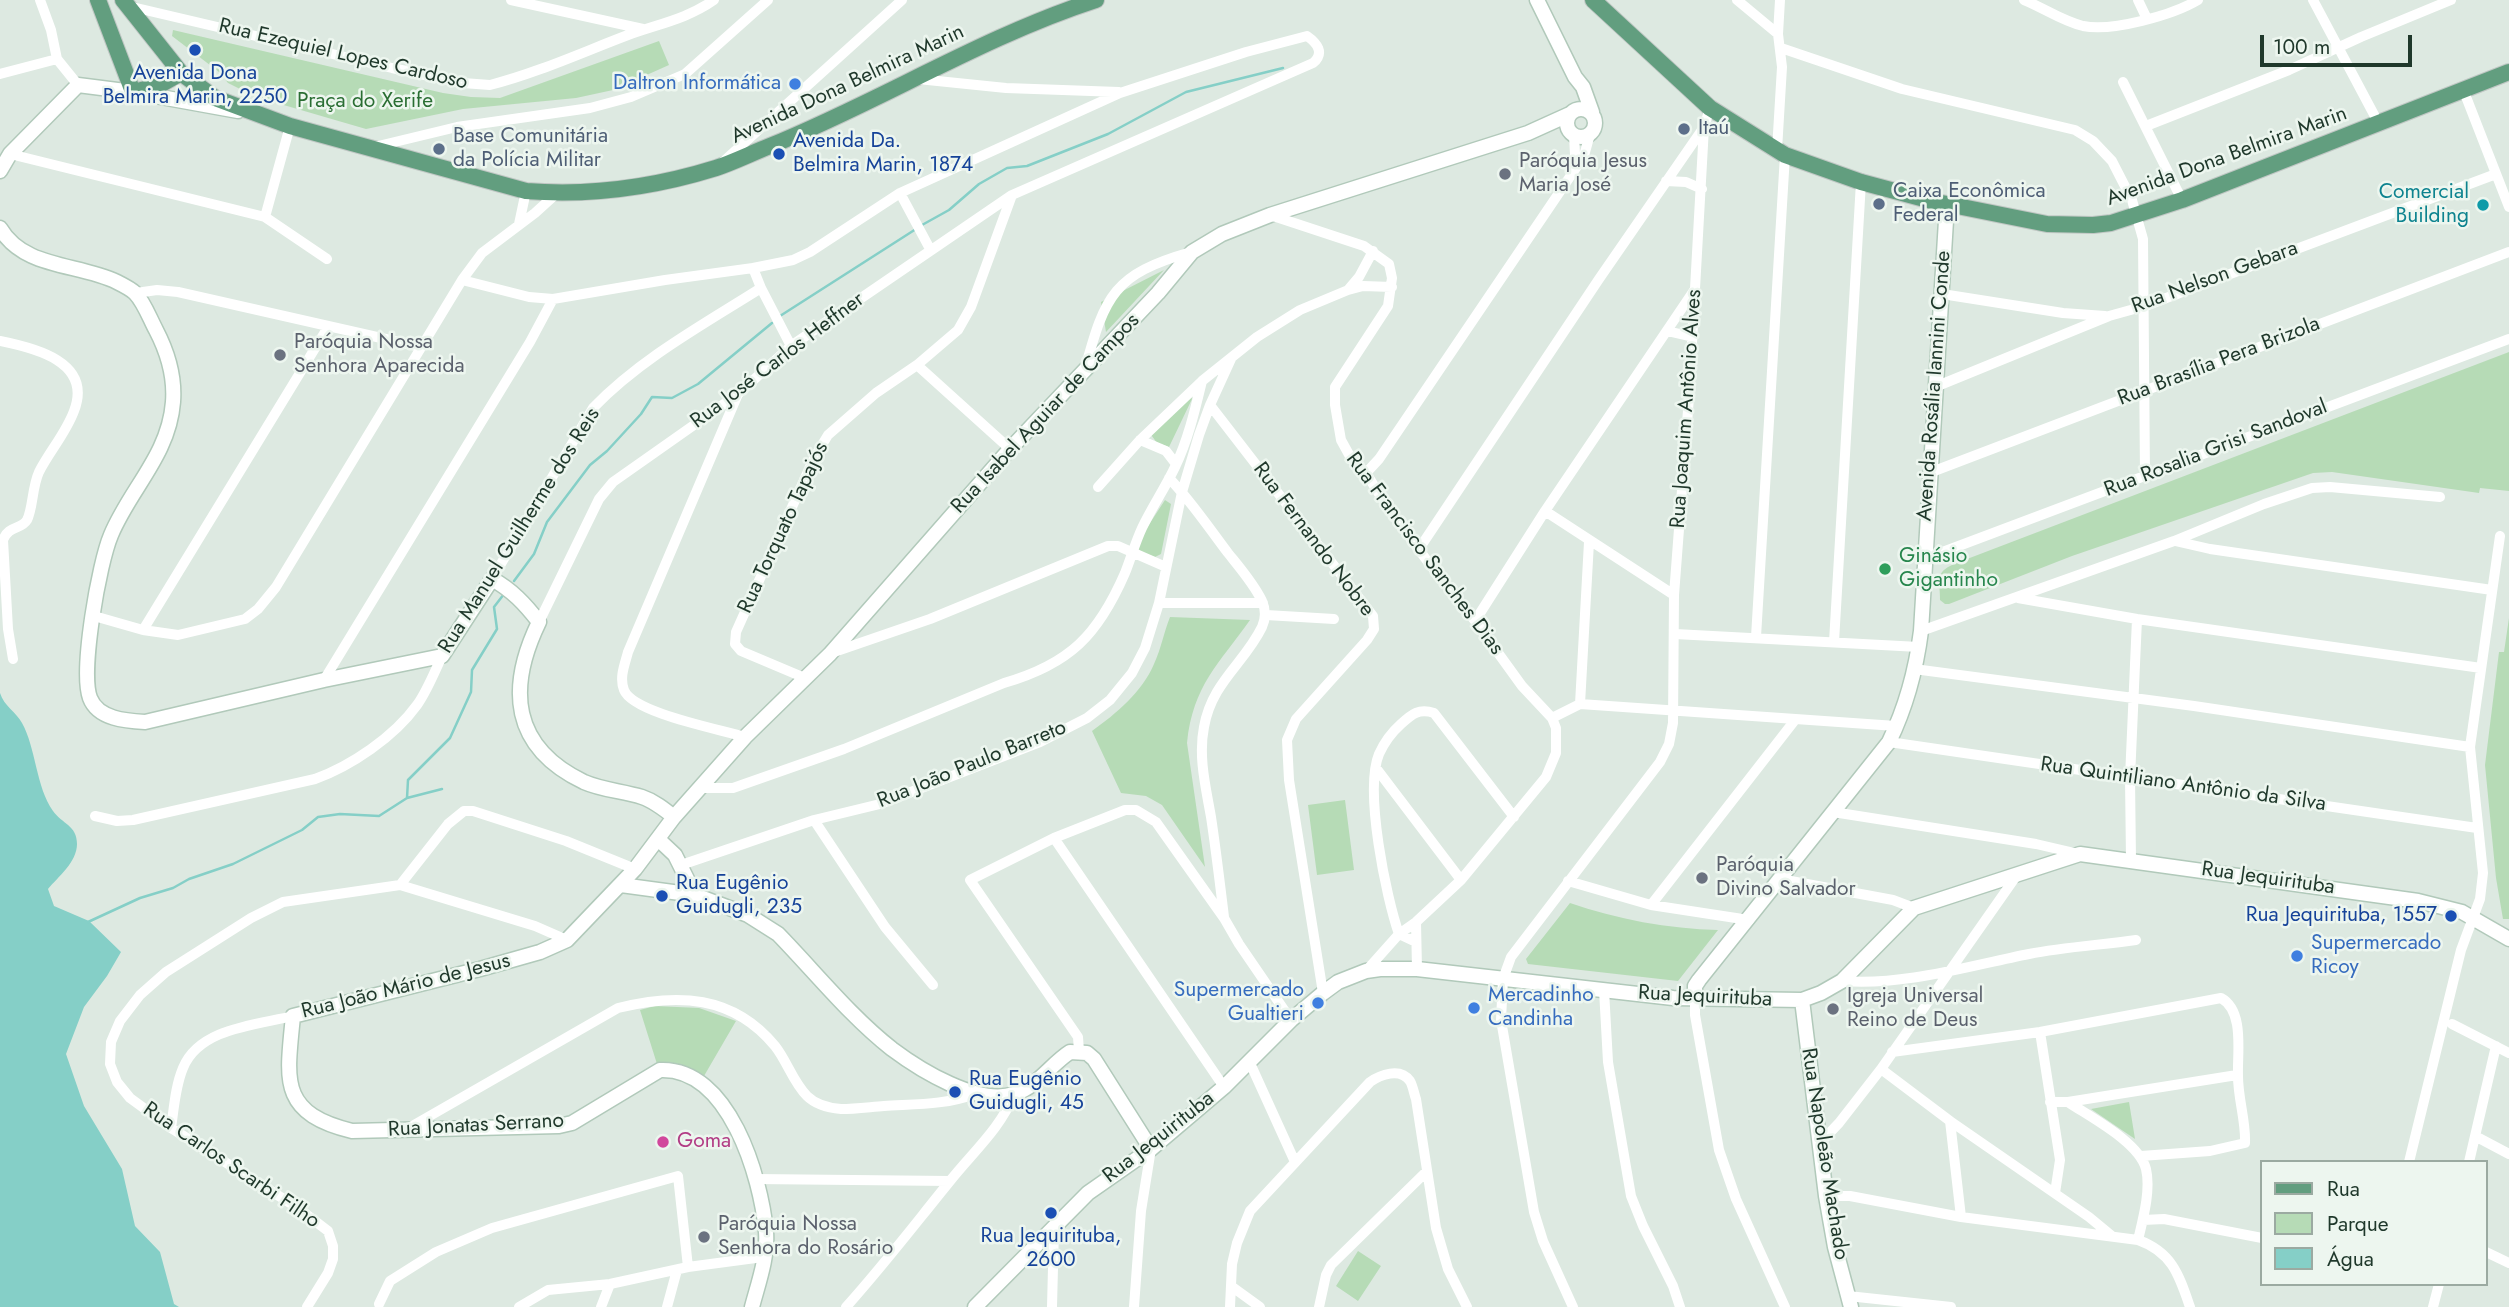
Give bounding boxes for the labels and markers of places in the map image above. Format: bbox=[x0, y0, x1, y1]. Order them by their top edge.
marker: Avenida Dona Belmira Marin, 2250 bbox=[187, 42, 203, 58]
place label: Avenida Dona Belmira Marin, 2250 bbox=[103, 61, 287, 111]
place label: Daltron Informática bbox=[613, 71, 781, 97]
marker: Daltron Informática bbox=[787, 76, 803, 92]
place label: Itaú bbox=[1698, 116, 1729, 142]
marker: Itaú bbox=[1676, 121, 1692, 137]
place label: Base Comunitária da Polícia Militar bbox=[453, 124, 608, 174]
place label: Avenida Da. Belmira Marin, 1874 bbox=[793, 129, 973, 179]
marker: Base Comunitária da Polícia Militar bbox=[431, 141, 447, 157]
marker: Avenida Da. Belmira Marin, 1874 bbox=[771, 146, 787, 162]
place label: Paróquia Jesus Maria José bbox=[1519, 149, 1647, 199]
marker: Paróquia Jesus Maria José bbox=[1497, 166, 1513, 182]
place label: Caixa Econômica Federal bbox=[1893, 179, 2046, 229]
place label: Comercial Building bbox=[2379, 180, 2469, 230]
marker: Caixa Econômica Federal bbox=[1871, 196, 1887, 212]
marker: Comercial Building bbox=[2475, 197, 2491, 213]
place label: Paróquia Nossa Senhora Aparecida bbox=[294, 330, 465, 380]
marker: Paróquia Nossa Senhora Aparecida bbox=[272, 347, 288, 363]
place label: Ginásio Gigantinho bbox=[1899, 544, 1998, 594]
marker: Ginásio Gigantinho bbox=[1877, 561, 1893, 577]
place label: Paróquia Divino Salvador bbox=[1716, 853, 1856, 903]
marker: Paróquia Divino Salvador bbox=[1694, 870, 1710, 886]
place label: Rua Eugênio Guidugli, 235 bbox=[676, 871, 802, 921]
marker: Rua Eugênio Guidugli, 235 bbox=[654, 888, 670, 904]
place label: Rua Jequirituba, 1557 bbox=[2246, 903, 2437, 929]
marker: Rua Jequirituba, 1557 bbox=[2443, 908, 2459, 924]
place label: Supermercado Ricoy bbox=[2311, 931, 2441, 981]
marker: Supermercado Ricoy bbox=[2289, 948, 2305, 964]
place label: Supermercado Gualtieri bbox=[1174, 978, 1304, 1028]
place label: Mercadinho Candinha bbox=[1488, 983, 1594, 1033]
place label: Igreja Universal Reino de Deus bbox=[1847, 984, 1983, 1034]
marker: Supermercado Gualtieri bbox=[1310, 995, 1326, 1011]
marker: Mercadinho Candinha bbox=[1466, 1000, 1482, 1016]
marker: Igreja Universal Reino de Deus bbox=[1825, 1001, 1841, 1017]
place label: Rua Eugênio Guidugli, 45 bbox=[969, 1067, 1084, 1117]
marker: Rua Eugênio Guidugli, 45 bbox=[947, 1084, 963, 1100]
place label: Goma bbox=[677, 1129, 731, 1155]
marker: Goma bbox=[655, 1134, 671, 1150]
marker: Rua Jequirituba, 2600 bbox=[1043, 1205, 1059, 1221]
place label: Paróquia Nossa Senhora do Rosário bbox=[718, 1212, 893, 1262]
place label: Rua Jequirituba, 2600 bbox=[981, 1224, 1121, 1274]
marker: Paróquia Nossa Senhora do Rosário bbox=[696, 1229, 712, 1245]

